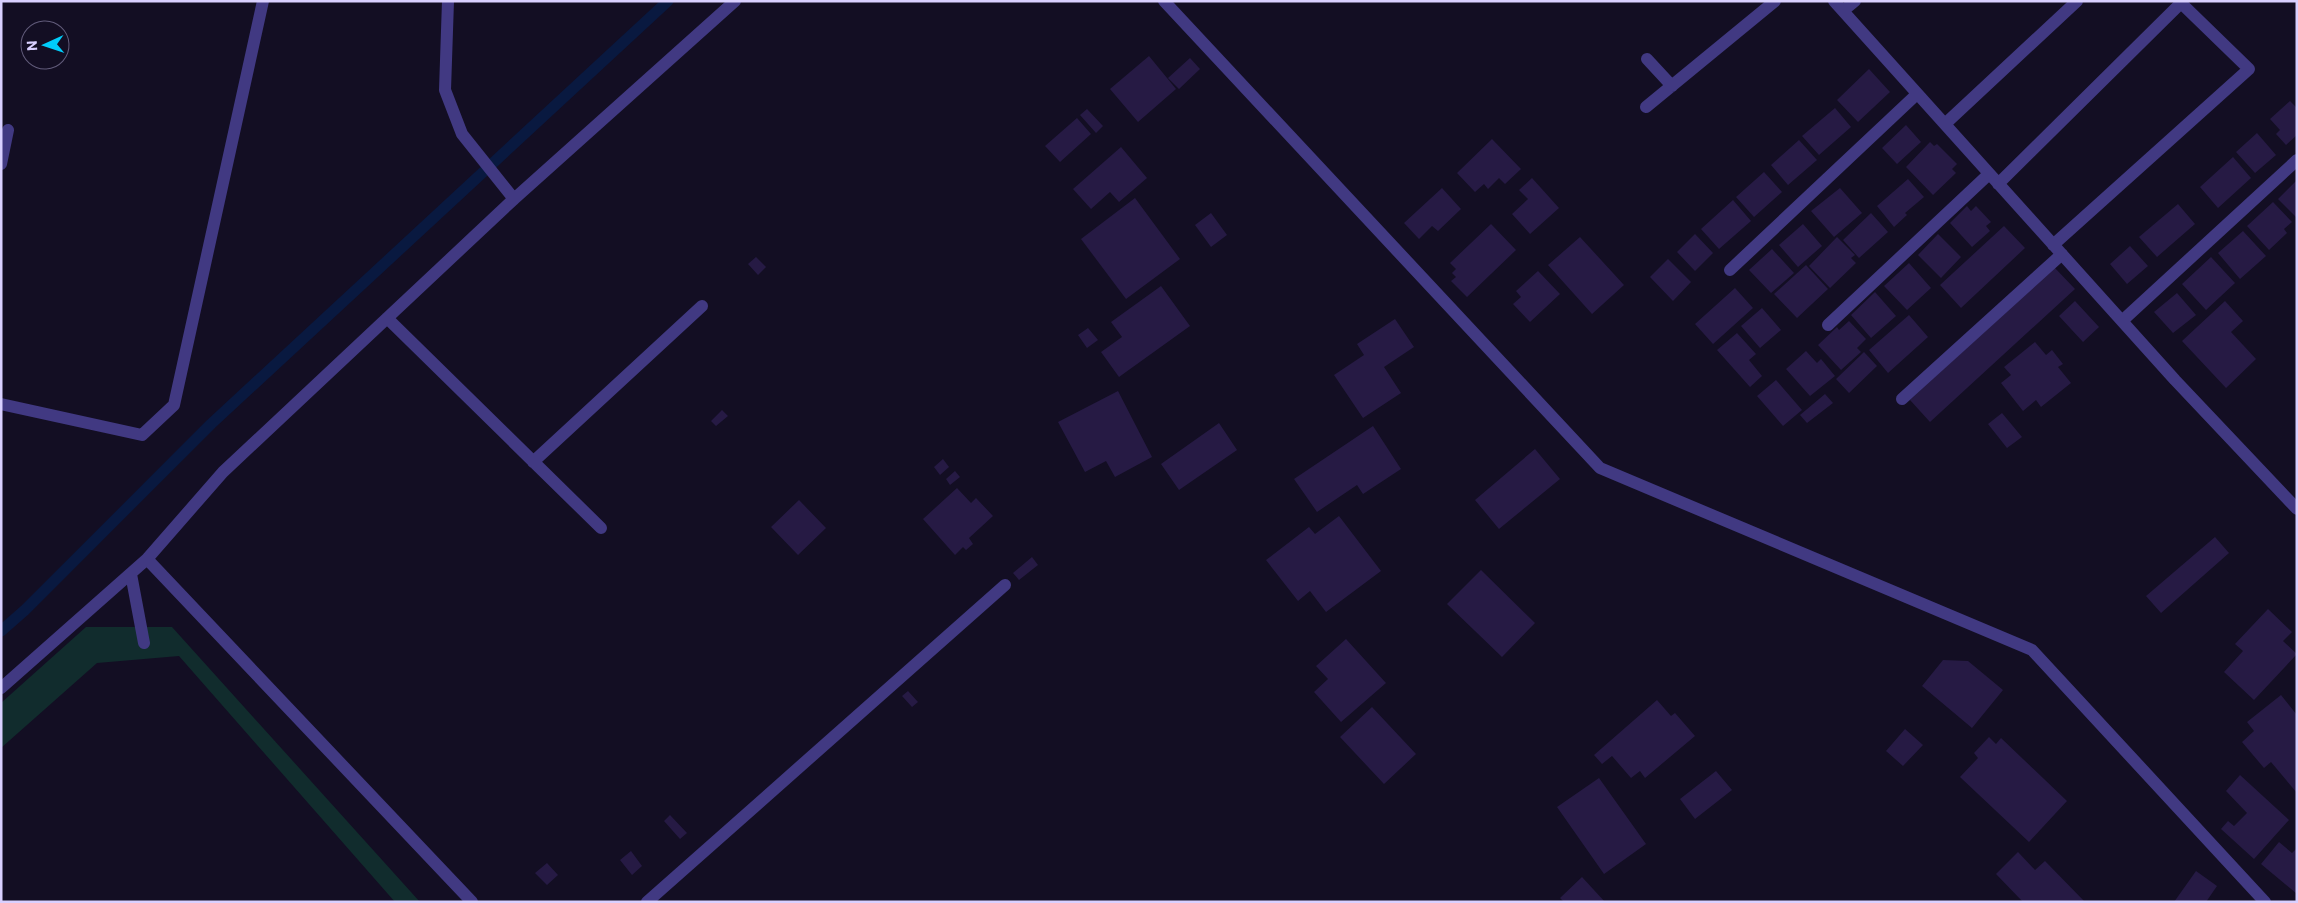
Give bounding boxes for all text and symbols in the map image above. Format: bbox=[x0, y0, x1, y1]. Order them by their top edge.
north arrow bbox=[20, 20, 70, 70]
text: N bbox=[23, 40, 40, 51]

